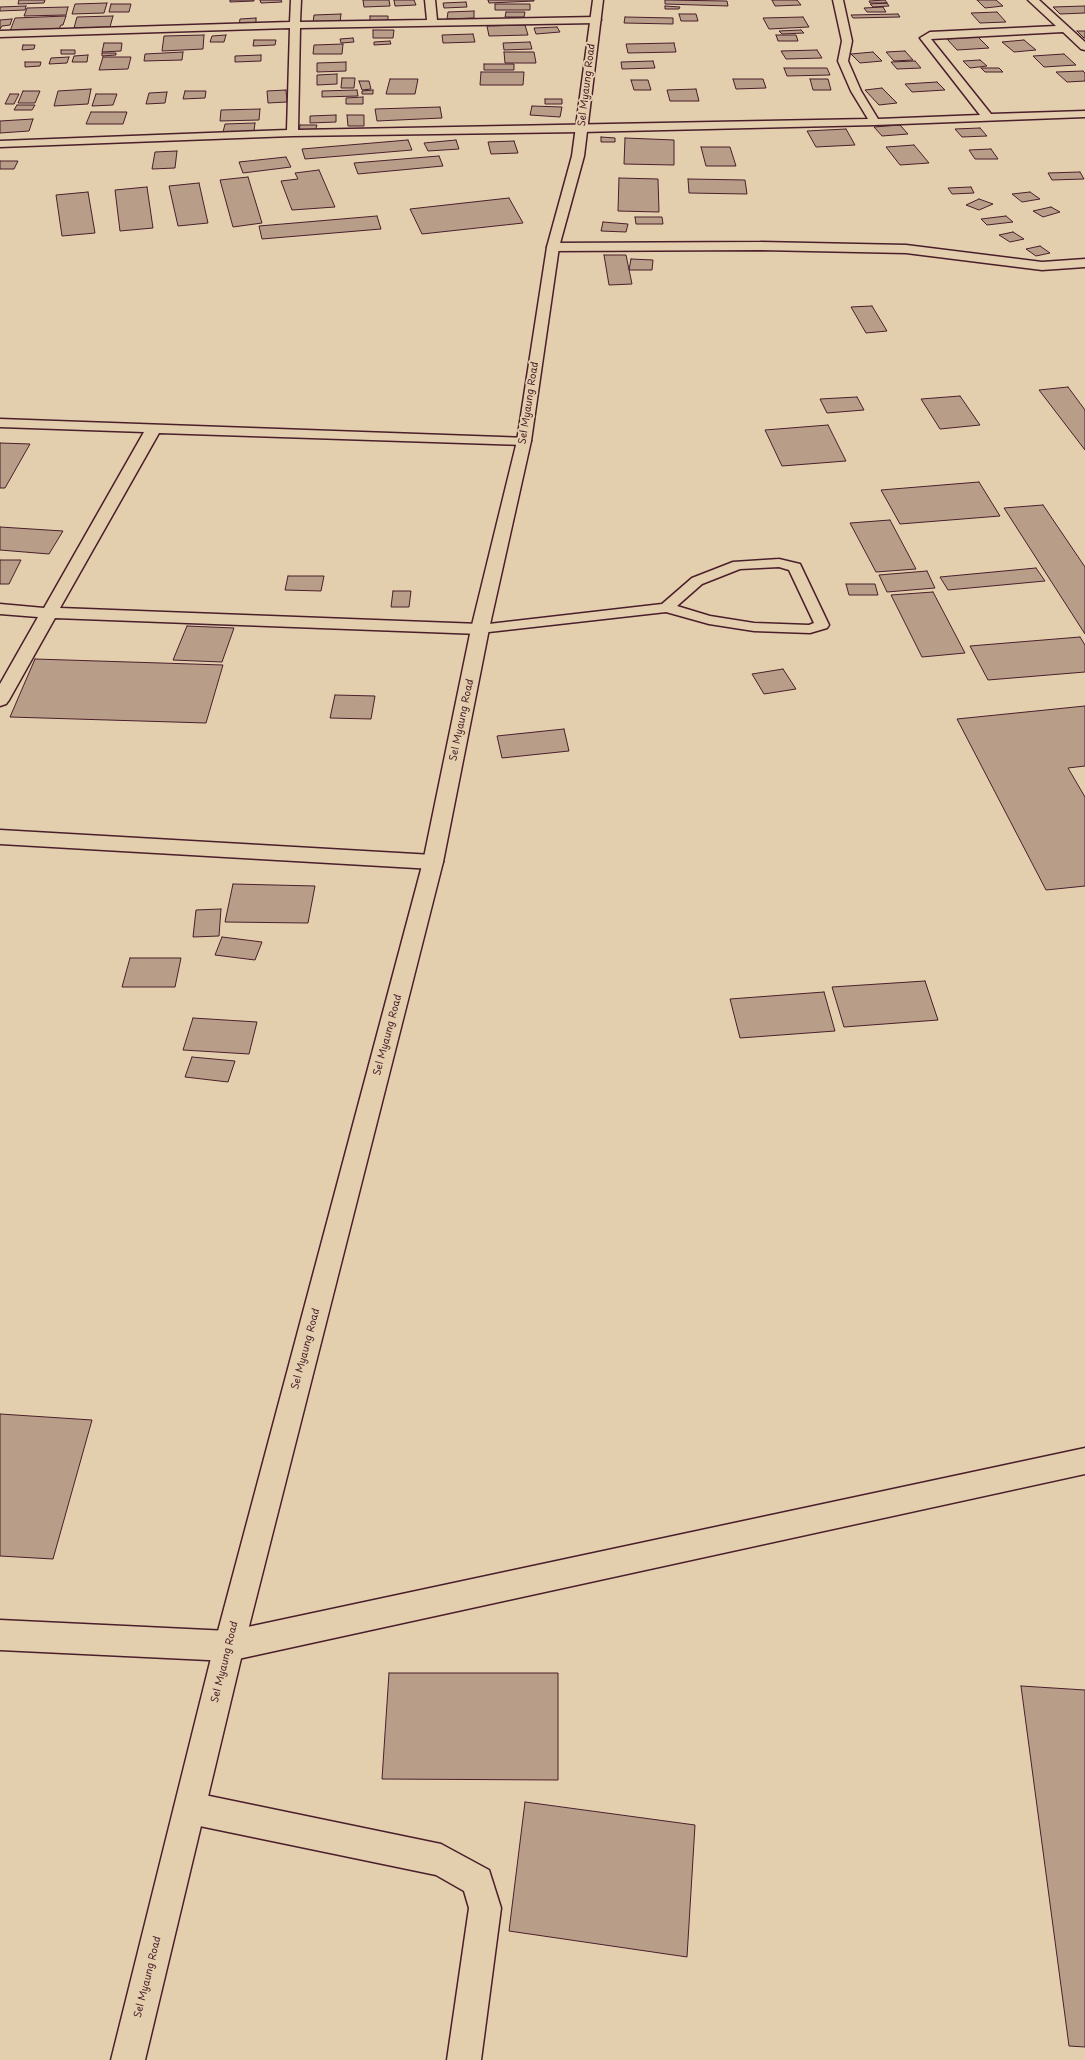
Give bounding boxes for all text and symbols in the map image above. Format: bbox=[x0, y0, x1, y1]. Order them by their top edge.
street label: Sel Myaung Road bbox=[576, 43, 598, 127]
street label: Sel Myaung Road bbox=[517, 361, 541, 445]
street label: Sel Myaung Road bbox=[447, 678, 477, 762]
street label: Sel Myaung Road bbox=[371, 993, 405, 1077]
street label: Sel Myaung Road bbox=[289, 1307, 323, 1391]
street label: Sel Myaung Road bbox=[209, 1620, 241, 1704]
street label: Sel Myaung Road bbox=[132, 1935, 164, 2019]

